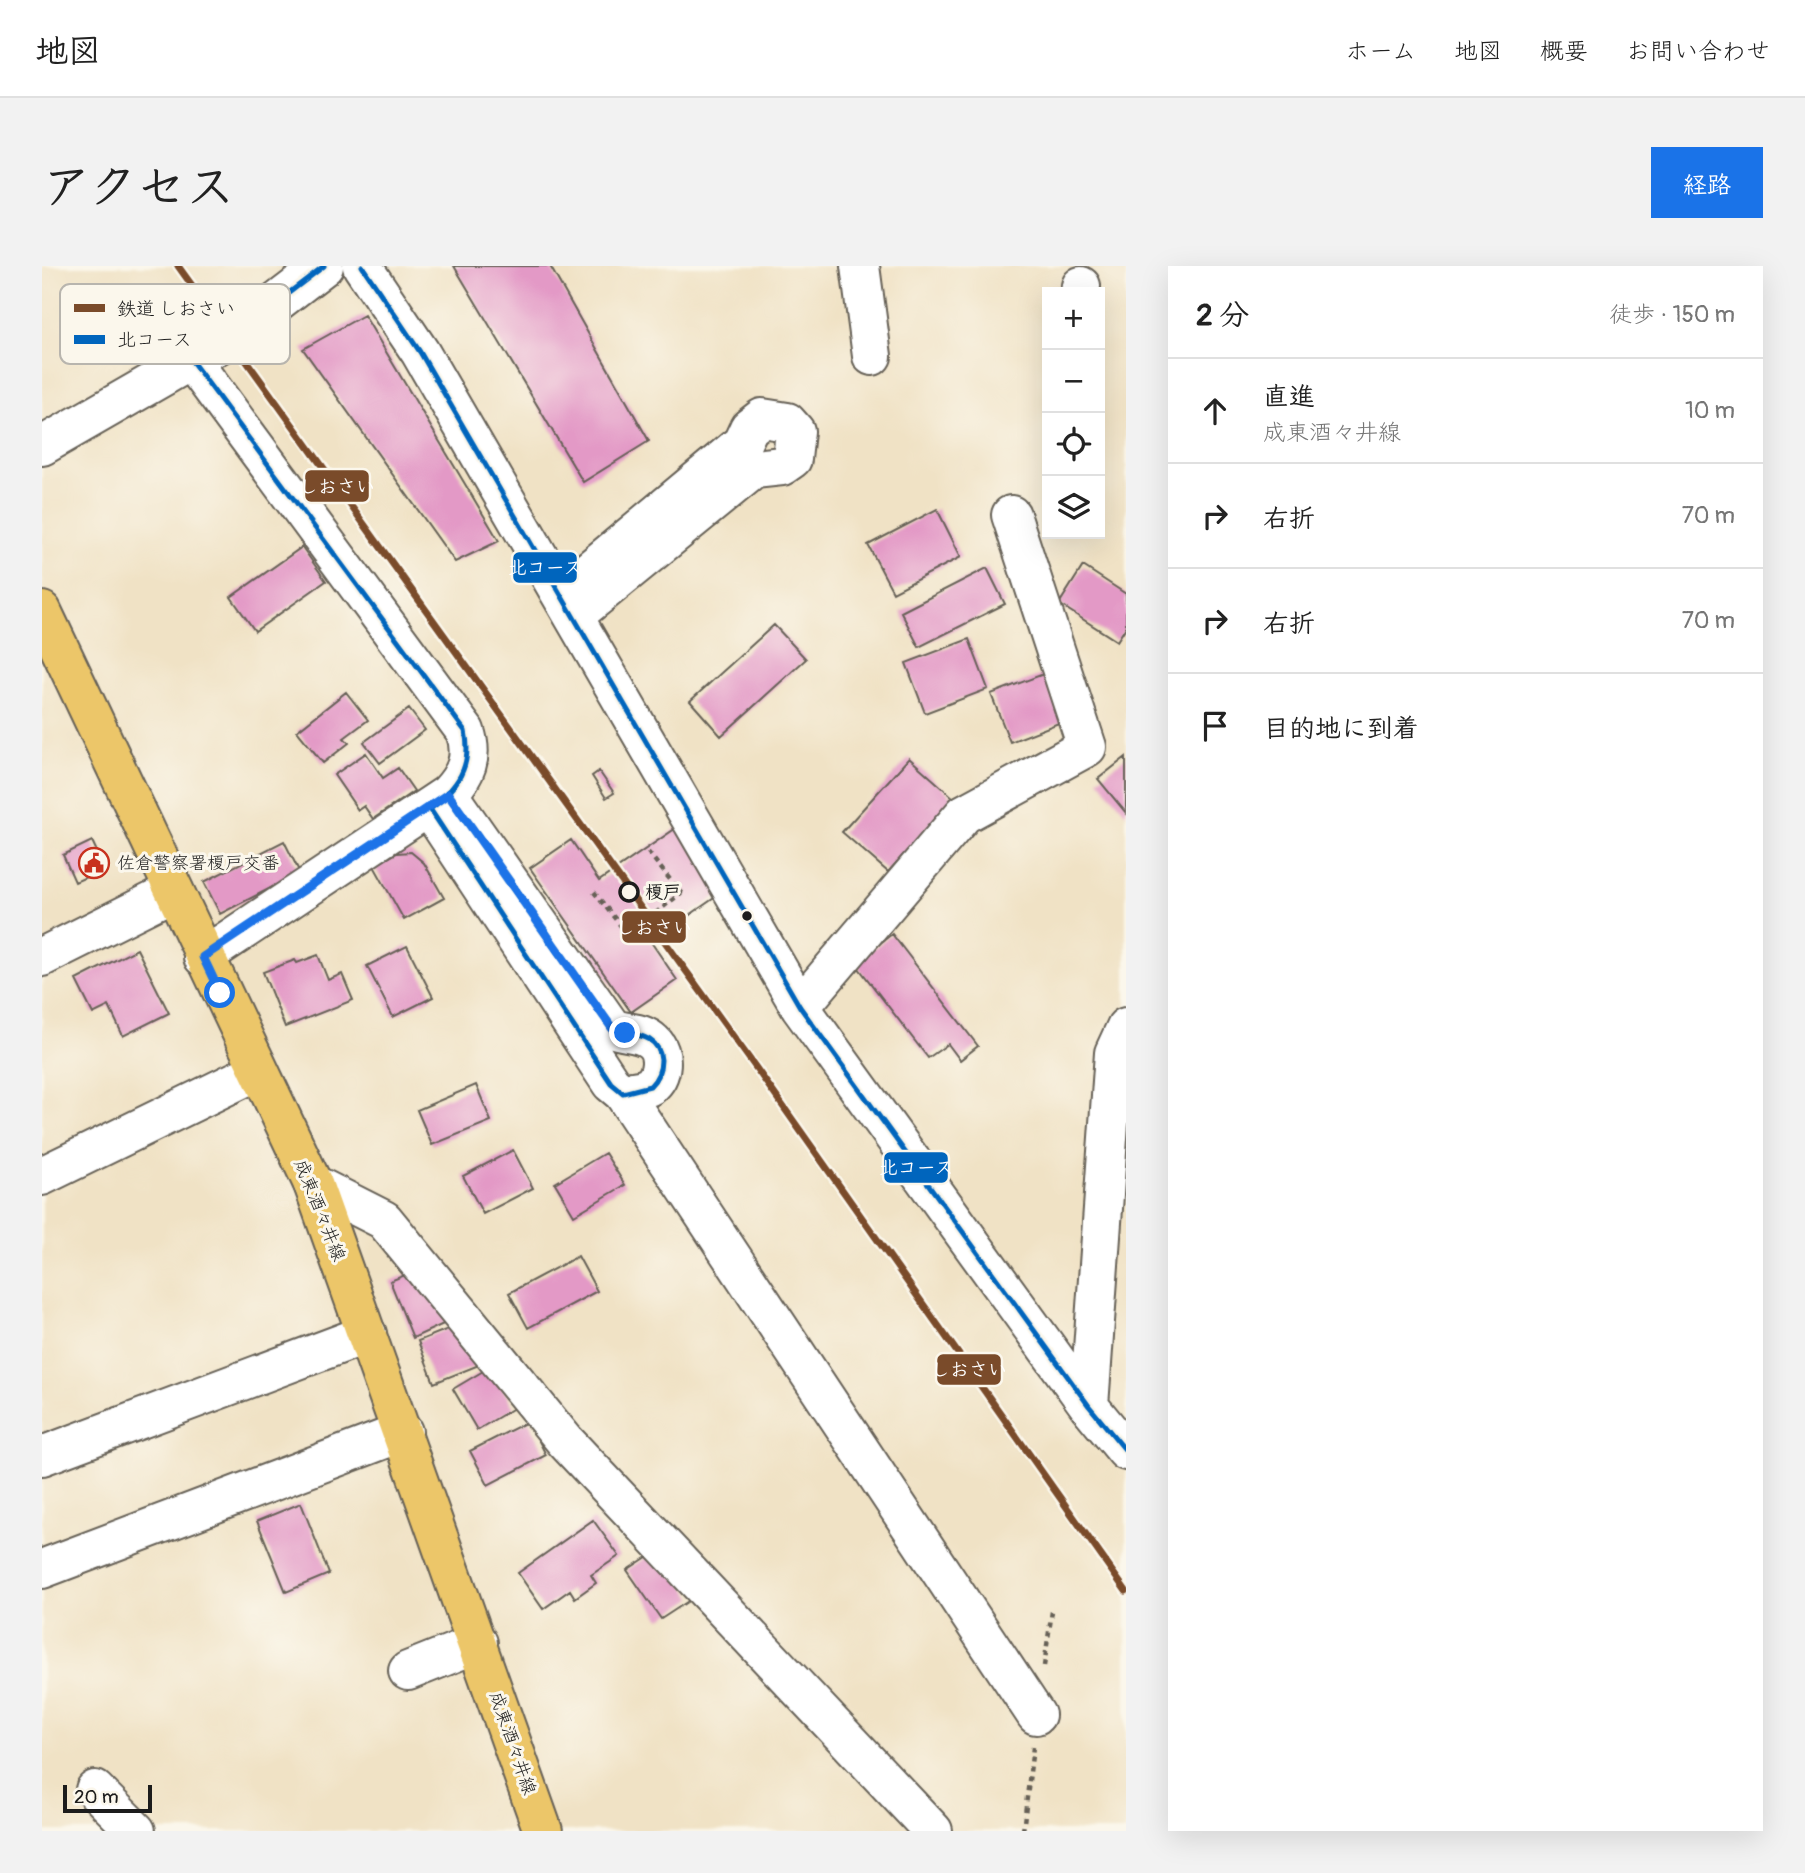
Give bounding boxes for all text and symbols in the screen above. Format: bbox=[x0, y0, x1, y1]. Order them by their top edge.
text: 地図 bbox=[35, 31, 101, 72]
text: ホーム bbox=[1345, 37, 1416, 66]
text: 地図 bbox=[1454, 37, 1502, 66]
text: 概要 bbox=[1540, 37, 1588, 66]
text: お問い合わせ bbox=[1626, 37, 1770, 66]
button: 経路 bbox=[1651, 147, 1763, 218]
text: アクセス bbox=[42, 157, 235, 218]
legend bbox=[60, 284, 290, 364]
map controls bbox=[1042, 287, 1105, 539]
button: + bbox=[1042, 287, 1105, 350]
text: 鉄道 しおさい bbox=[117, 297, 235, 321]
text: 2 分 bbox=[1196, 297, 1249, 334]
text: 徒歩 · 150 m bbox=[1609, 300, 1735, 329]
text: 北コース bbox=[117, 328, 192, 352]
button: − bbox=[1042, 350, 1105, 413]
text: 直進 bbox=[1263, 381, 1315, 413]
icon: ahead bbox=[1196, 392, 1234, 430]
text: 10 m bbox=[1685, 396, 1735, 425]
button: locate bbox=[1042, 413, 1105, 476]
text: 成東酒々井線 bbox=[1263, 418, 1401, 447]
line badge: しおさい bbox=[304, 469, 370, 503]
text: しおさい bbox=[299, 475, 375, 499]
button: layers bbox=[1042, 476, 1105, 539]
icon: right bbox=[1196, 497, 1234, 535]
text: 70 m bbox=[1682, 501, 1735, 530]
text: 右折 bbox=[1263, 503, 1315, 535]
line badge: 北コース bbox=[512, 551, 578, 584]
text: 北コース bbox=[508, 556, 582, 580]
icon: right bbox=[1196, 602, 1234, 640]
text: 70 m bbox=[1682, 606, 1735, 635]
text: 右折 bbox=[1263, 608, 1315, 640]
icon: arrive bbox=[1196, 707, 1234, 745]
text: 目的地に到着 bbox=[1263, 713, 1419, 745]
public building icon: 佐倉警察署榎戸交番 bbox=[77, 846, 111, 880]
place label: 佐倉警察署榎戸交番 bbox=[117, 852, 279, 875]
place label: 榎戸 bbox=[645, 881, 681, 904]
marker: 榎戸 bbox=[619, 882, 639, 902]
unlabelled marker bbox=[740, 909, 754, 923]
line badge: しおさい bbox=[621, 910, 687, 944]
text: しおさい bbox=[616, 916, 692, 940]
route start bbox=[204, 977, 235, 1008]
route end bbox=[609, 1017, 640, 1048]
line badge: 北コース bbox=[883, 1151, 949, 1184]
street label: 成東酒々井線 bbox=[289, 1156, 350, 1265]
text: 北コース bbox=[879, 1156, 953, 1180]
line badge: しおさい bbox=[936, 1353, 1002, 1386]
text: しおさい bbox=[931, 1358, 1007, 1382]
street label: 成東酒々井線 bbox=[484, 1688, 541, 1798]
scale bar bbox=[63, 1782, 152, 1814]
text: 20 m bbox=[74, 1785, 119, 1809]

